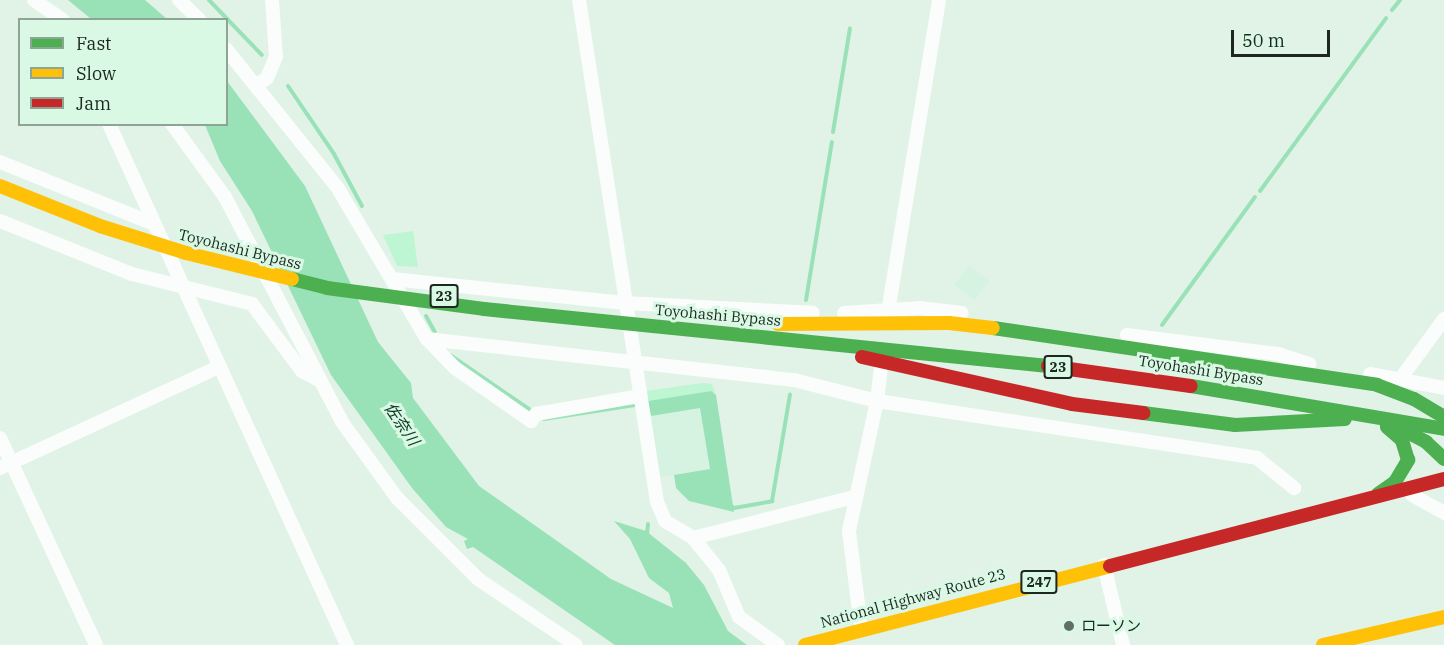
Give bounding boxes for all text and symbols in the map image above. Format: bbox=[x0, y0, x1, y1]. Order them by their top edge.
legend bbox=[18, 18, 228, 126]
scale bar bbox=[1234, 18, 1333, 56]
text: 50 m bbox=[1242, 29, 1285, 52]
text: Fast bbox=[76, 32, 111, 55]
text: Slow bbox=[76, 62, 116, 85]
text: Jam bbox=[76, 92, 111, 115]
street label: Toyohashi Bypass bbox=[177, 225, 303, 273]
road number: 23 bbox=[429, 285, 459, 307]
street label: Toyohashi Bypass bbox=[654, 301, 782, 329]
street label: Toyohashi Bypass bbox=[1137, 351, 1265, 389]
road number: 23 bbox=[1043, 356, 1073, 378]
water label: 佐奈川 bbox=[381, 399, 423, 449]
street label: National Highway Route 23 bbox=[818, 565, 1008, 631]
road number: 247 bbox=[1020, 571, 1058, 593]
place label: ローソン bbox=[1081, 617, 1141, 635]
marker: ローソン bbox=[1062, 619, 1076, 633]

